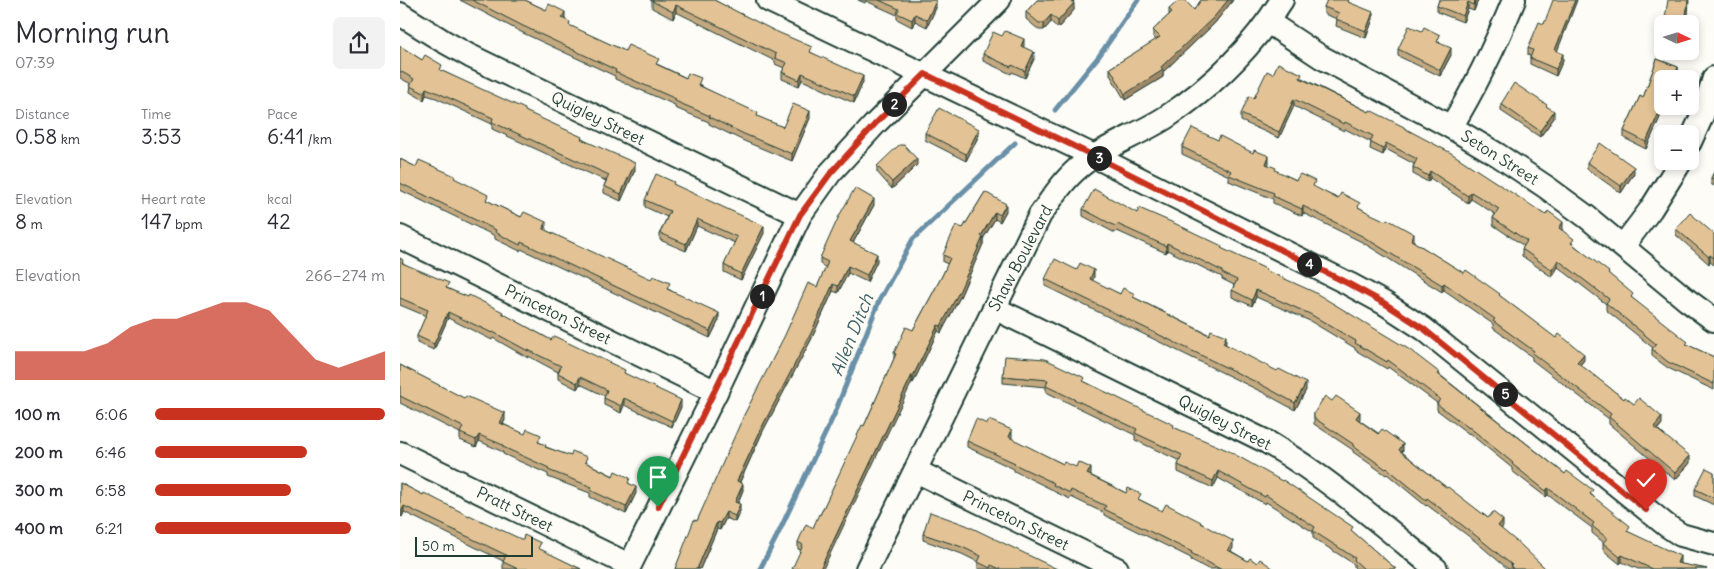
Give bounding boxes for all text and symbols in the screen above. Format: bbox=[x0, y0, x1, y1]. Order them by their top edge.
text: Morning run bbox=[15, 15, 170, 51]
north arrow bbox=[1654, 15, 1699, 60]
map controls bbox=[1654, 15, 1699, 170]
button: share bbox=[333, 17, 385, 69]
text: 07:39 bbox=[15, 52, 55, 72]
button: + bbox=[1654, 70, 1699, 115]
street label: Quigley Street bbox=[548, 87, 649, 150]
pin: 2 bbox=[882, 92, 906, 116]
text: 2 bbox=[891, 95, 898, 113]
text: Distance bbox=[15, 105, 70, 123]
text: Time bbox=[141, 105, 171, 123]
text: Pace bbox=[267, 105, 297, 123]
text: 0.58 bbox=[15, 123, 57, 150]
text: 3:53 bbox=[141, 123, 182, 150]
text: 6:41 bbox=[267, 123, 304, 150]
street label: Seton Street bbox=[1458, 125, 1543, 189]
button: − bbox=[1654, 125, 1699, 170]
text: km bbox=[57, 130, 80, 148]
text: /km bbox=[304, 130, 332, 148]
pin: 3 bbox=[1086, 146, 1112, 170]
text: 3 bbox=[1096, 149, 1103, 167]
text: Elevation bbox=[15, 190, 72, 208]
text: Heart rate bbox=[141, 190, 206, 208]
text: kcal bbox=[267, 190, 292, 208]
street label: Shaw Boulevard bbox=[984, 202, 1056, 314]
text: 8 bbox=[15, 208, 27, 235]
text: 147 bbox=[141, 208, 172, 235]
text: 42 bbox=[267, 208, 291, 235]
text: m bbox=[27, 215, 43, 233]
text: bpm bbox=[172, 215, 203, 233]
pin: 4 bbox=[1296, 252, 1322, 276]
text: 4 bbox=[1305, 255, 1314, 273]
text: Elevation bbox=[15, 265, 81, 285]
text: 266–274 m bbox=[305, 265, 385, 285]
street label: Princeton Street bbox=[502, 280, 615, 349]
pin: 1 bbox=[750, 284, 774, 308]
text: 1 bbox=[760, 287, 765, 305]
water label: Allen Ditch bbox=[825, 290, 879, 379]
pin: 5 bbox=[1492, 382, 1518, 406]
text: 5 bbox=[1501, 385, 1510, 403]
street label: Quigley Street bbox=[1175, 390, 1275, 454]
text: 100 m bbox=[15, 404, 60, 424]
text: 6:06 bbox=[95, 404, 128, 424]
text: 200 m bbox=[15, 442, 63, 462]
text: 6:46 bbox=[95, 442, 126, 462]
pin bbox=[637, 456, 679, 507]
pin bbox=[1625, 459, 1667, 510]
icon: arrive bbox=[644, 463, 672, 491]
icon: check bbox=[1632, 466, 1660, 494]
text: 300 m bbox=[15, 480, 63, 500]
text: 6:58 bbox=[95, 480, 126, 500]
street label: Pratt Street bbox=[474, 482, 557, 536]
street label: Princeton Street bbox=[960, 486, 1073, 555]
text: 400 m bbox=[15, 518, 63, 538]
text: 6:21 bbox=[95, 518, 123, 538]
scale bar bbox=[415, 534, 532, 557]
text: 50 m bbox=[422, 537, 455, 555]

